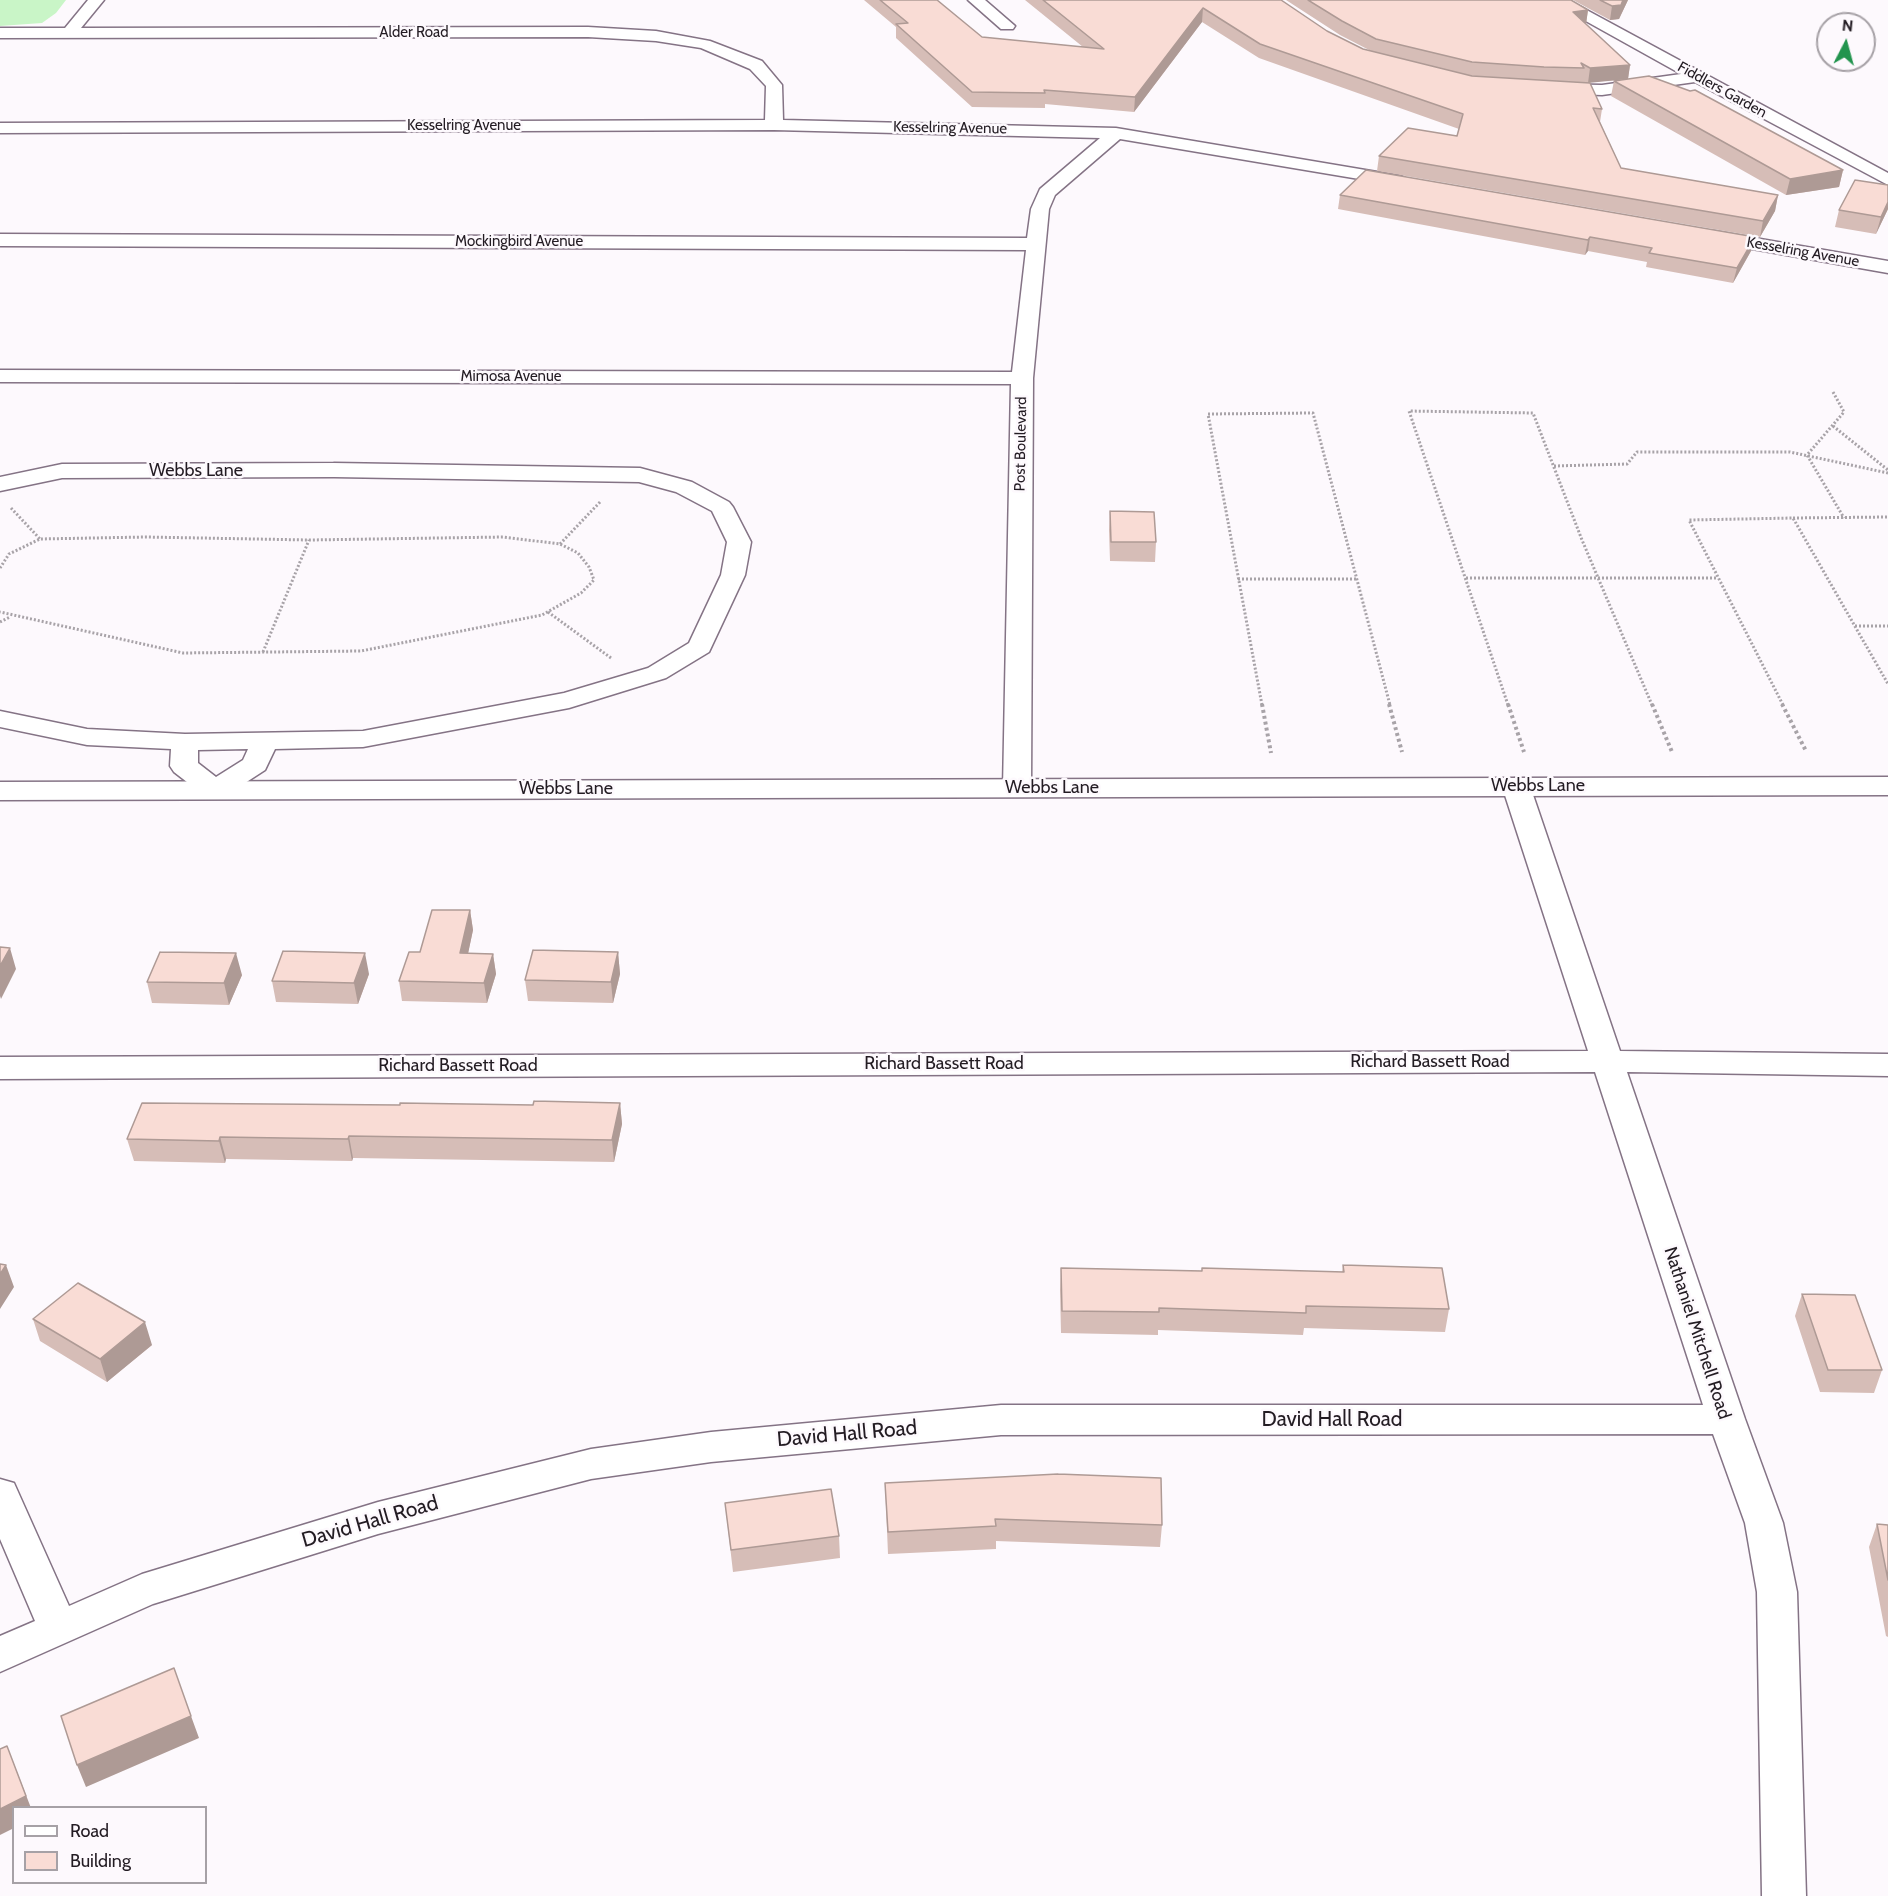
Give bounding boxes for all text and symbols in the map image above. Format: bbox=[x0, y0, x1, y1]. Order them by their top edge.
north arrow bbox=[1816, 12, 1876, 72]
text: N bbox=[1841, 16, 1854, 36]
street label: Alder Road bbox=[379, 24, 449, 42]
street label: Fiddlers Garden bbox=[1674, 58, 1770, 122]
street label: Kesselring Avenue bbox=[407, 117, 521, 135]
street label: Kesselring Avenue bbox=[893, 118, 1007, 138]
street label: Mockingbird Avenue bbox=[455, 233, 583, 251]
street label: Kesselring Avenue bbox=[1745, 233, 1861, 271]
street label: Mimosa Avenue bbox=[461, 368, 561, 386]
street label: Post Boulevard bbox=[1011, 396, 1031, 492]
street label: Webbs Lane bbox=[149, 460, 243, 482]
street label: Webbs Lane bbox=[1491, 775, 1585, 797]
street label: Webbs Lane bbox=[1005, 777, 1099, 799]
street label: Webbs Lane bbox=[519, 778, 613, 800]
street label: Richard Bassett Road bbox=[1350, 1051, 1510, 1073]
street label: Richard Bassett Road bbox=[864, 1053, 1024, 1075]
street label: Richard Bassett Road bbox=[378, 1055, 538, 1077]
street label: Nathaniel Mitchell Road bbox=[1659, 1244, 1735, 1422]
street label: David Hall Road bbox=[1262, 1407, 1402, 1433]
street label: David Hall Road bbox=[776, 1415, 918, 1453]
street label: David Hall Road bbox=[299, 1490, 441, 1554]
legend bbox=[12, 1806, 207, 1884]
text: Road bbox=[70, 1820, 109, 1842]
text: Building bbox=[70, 1850, 131, 1872]

